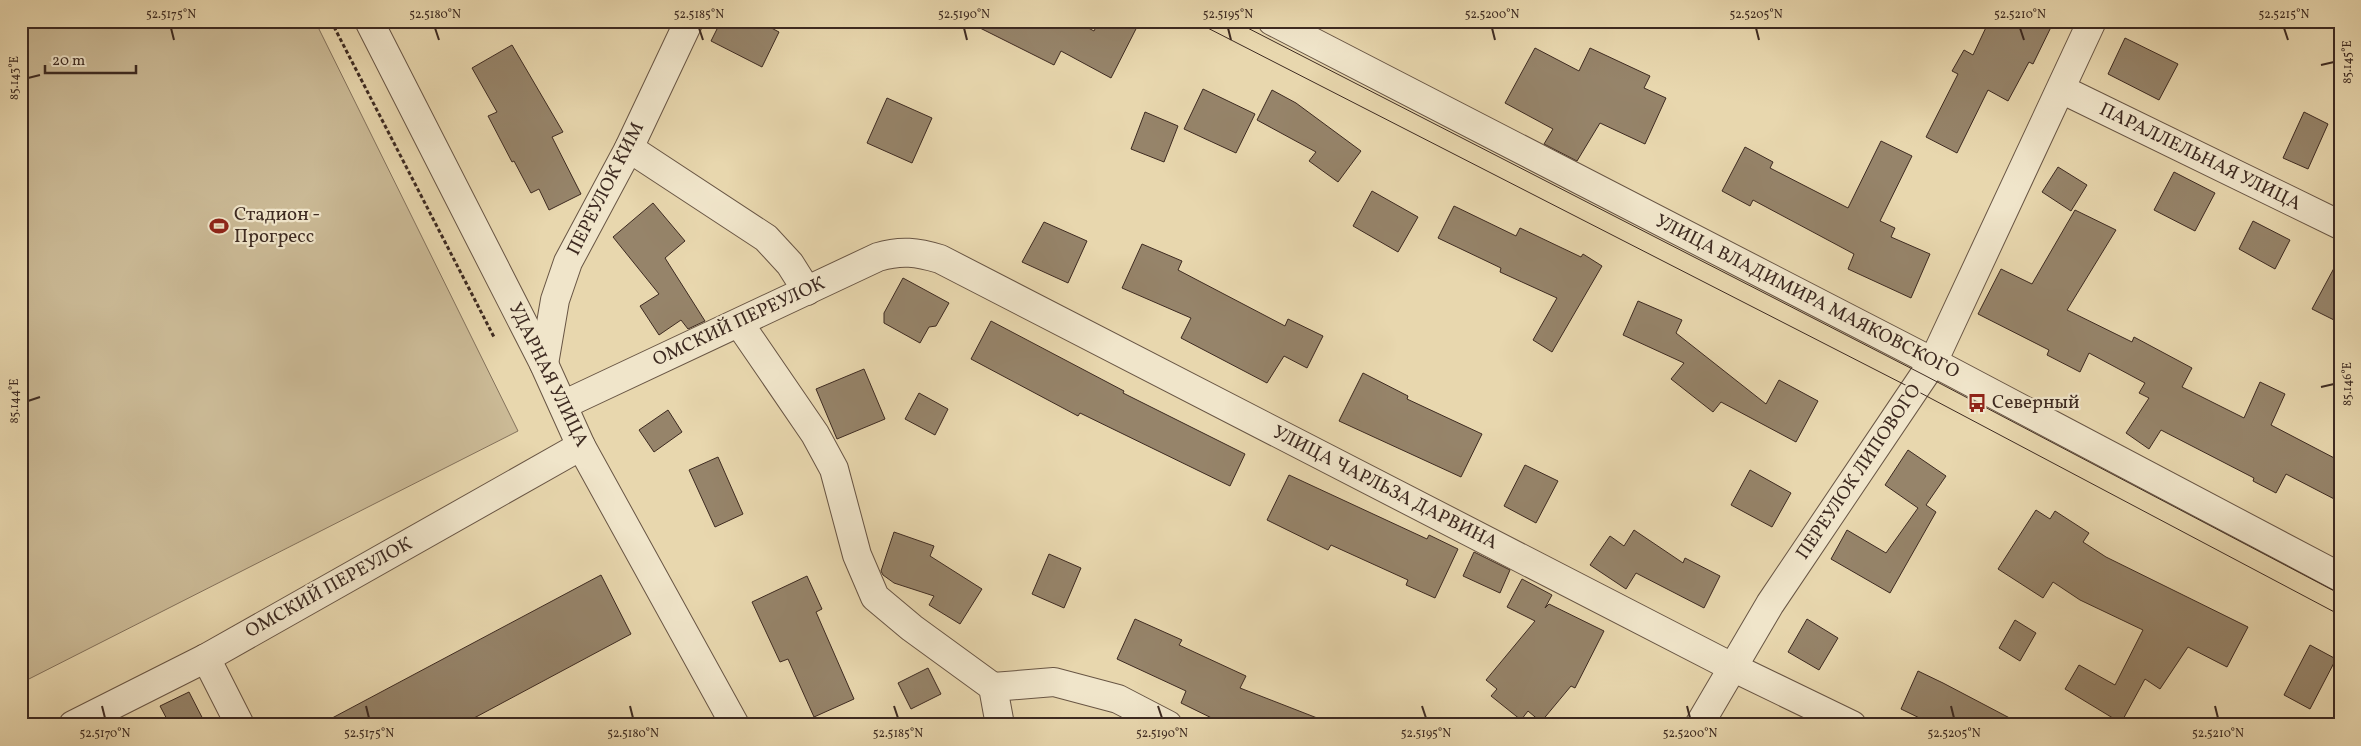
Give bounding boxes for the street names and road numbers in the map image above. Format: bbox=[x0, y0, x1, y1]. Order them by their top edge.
street label: ПАРАЛЛЕЛЬНАЯ УЛИЦА bbox=[2095, 97, 2305, 217]
street label: ПЕРЕУЛОК КИМ bbox=[561, 118, 651, 260]
street label: УЛИЦА ВЛАДИМИРА МАЯКОВСКОГО bbox=[1650, 209, 1964, 385]
street label: ОМСКИЙ ПЕРЕУЛОК bbox=[649, 271, 829, 373]
street label: УДАРНАЯ УЛИЦА bbox=[502, 298, 594, 452]
street label: ПЕРЕУЛОК ЛИПОВОГО bbox=[1790, 379, 1928, 565]
street label: УЛИЦА ЧАРЛЬЗА ДАРВИНА bbox=[1268, 420, 1502, 556]
street label: ОМСКИЙ ПЕРЕУЛОК bbox=[241, 531, 417, 645]

